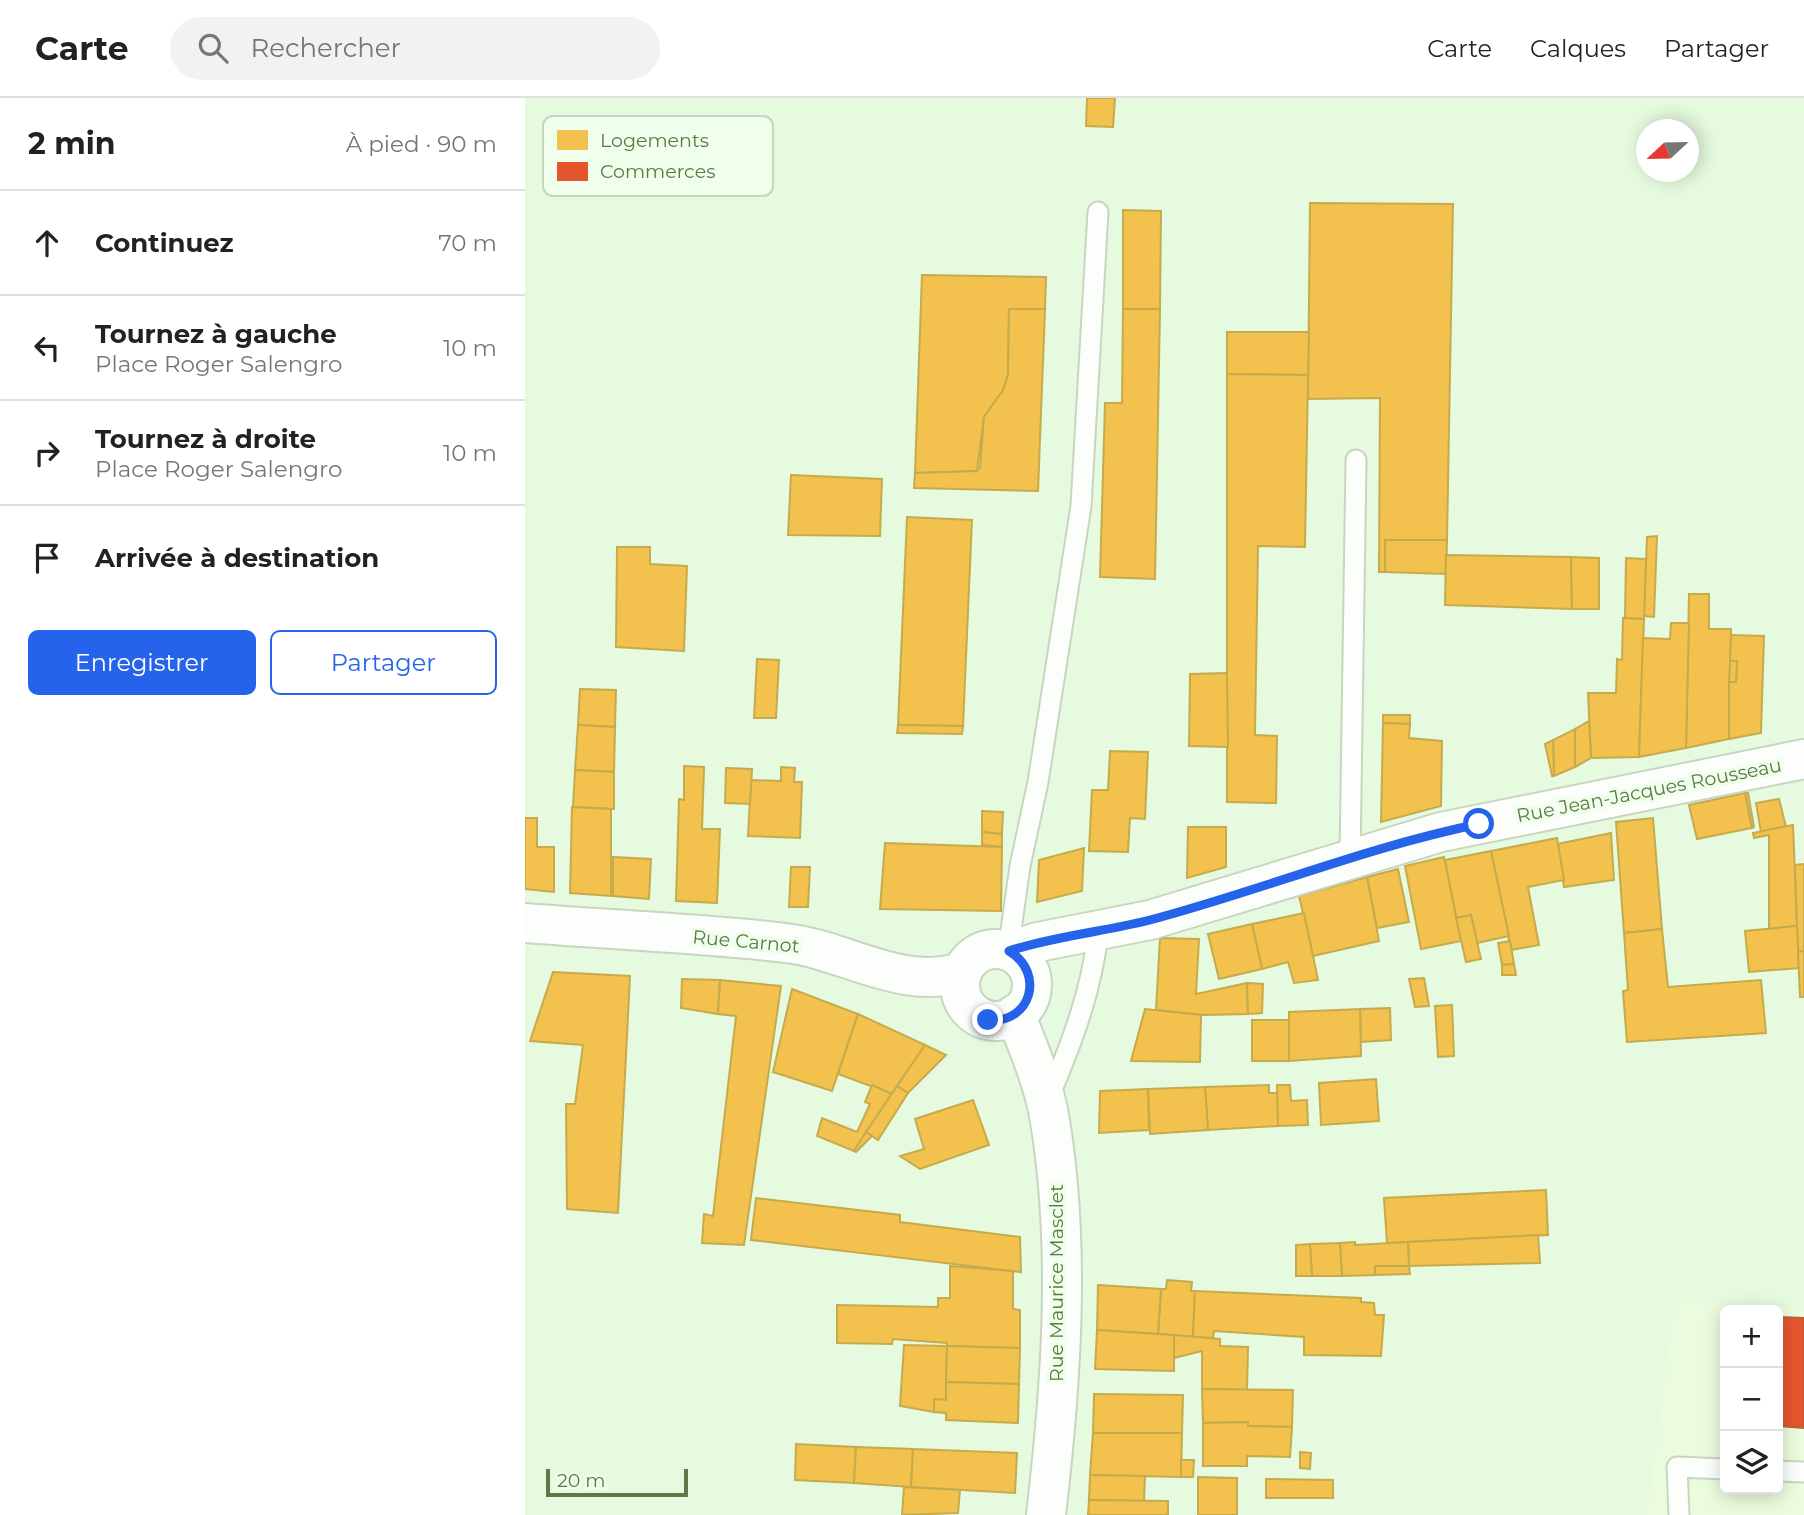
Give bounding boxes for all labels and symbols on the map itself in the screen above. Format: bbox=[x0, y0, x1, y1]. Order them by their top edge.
legend bbox=[543, 116, 773, 196]
north arrow bbox=[1636, 119, 1699, 182]
text: Logements bbox=[600, 129, 709, 152]
text: Commerces bbox=[600, 160, 715, 183]
street label: Rue Jean-Jacques Rousseau bbox=[1515, 754, 1784, 827]
route start bbox=[1463, 808, 1494, 839]
street label: Rue Carnot bbox=[691, 925, 801, 958]
route end bbox=[972, 1004, 1003, 1035]
street label: Rue Maurice Masclet bbox=[1045, 1184, 1068, 1382]
scale bar bbox=[546, 1466, 688, 1498]

